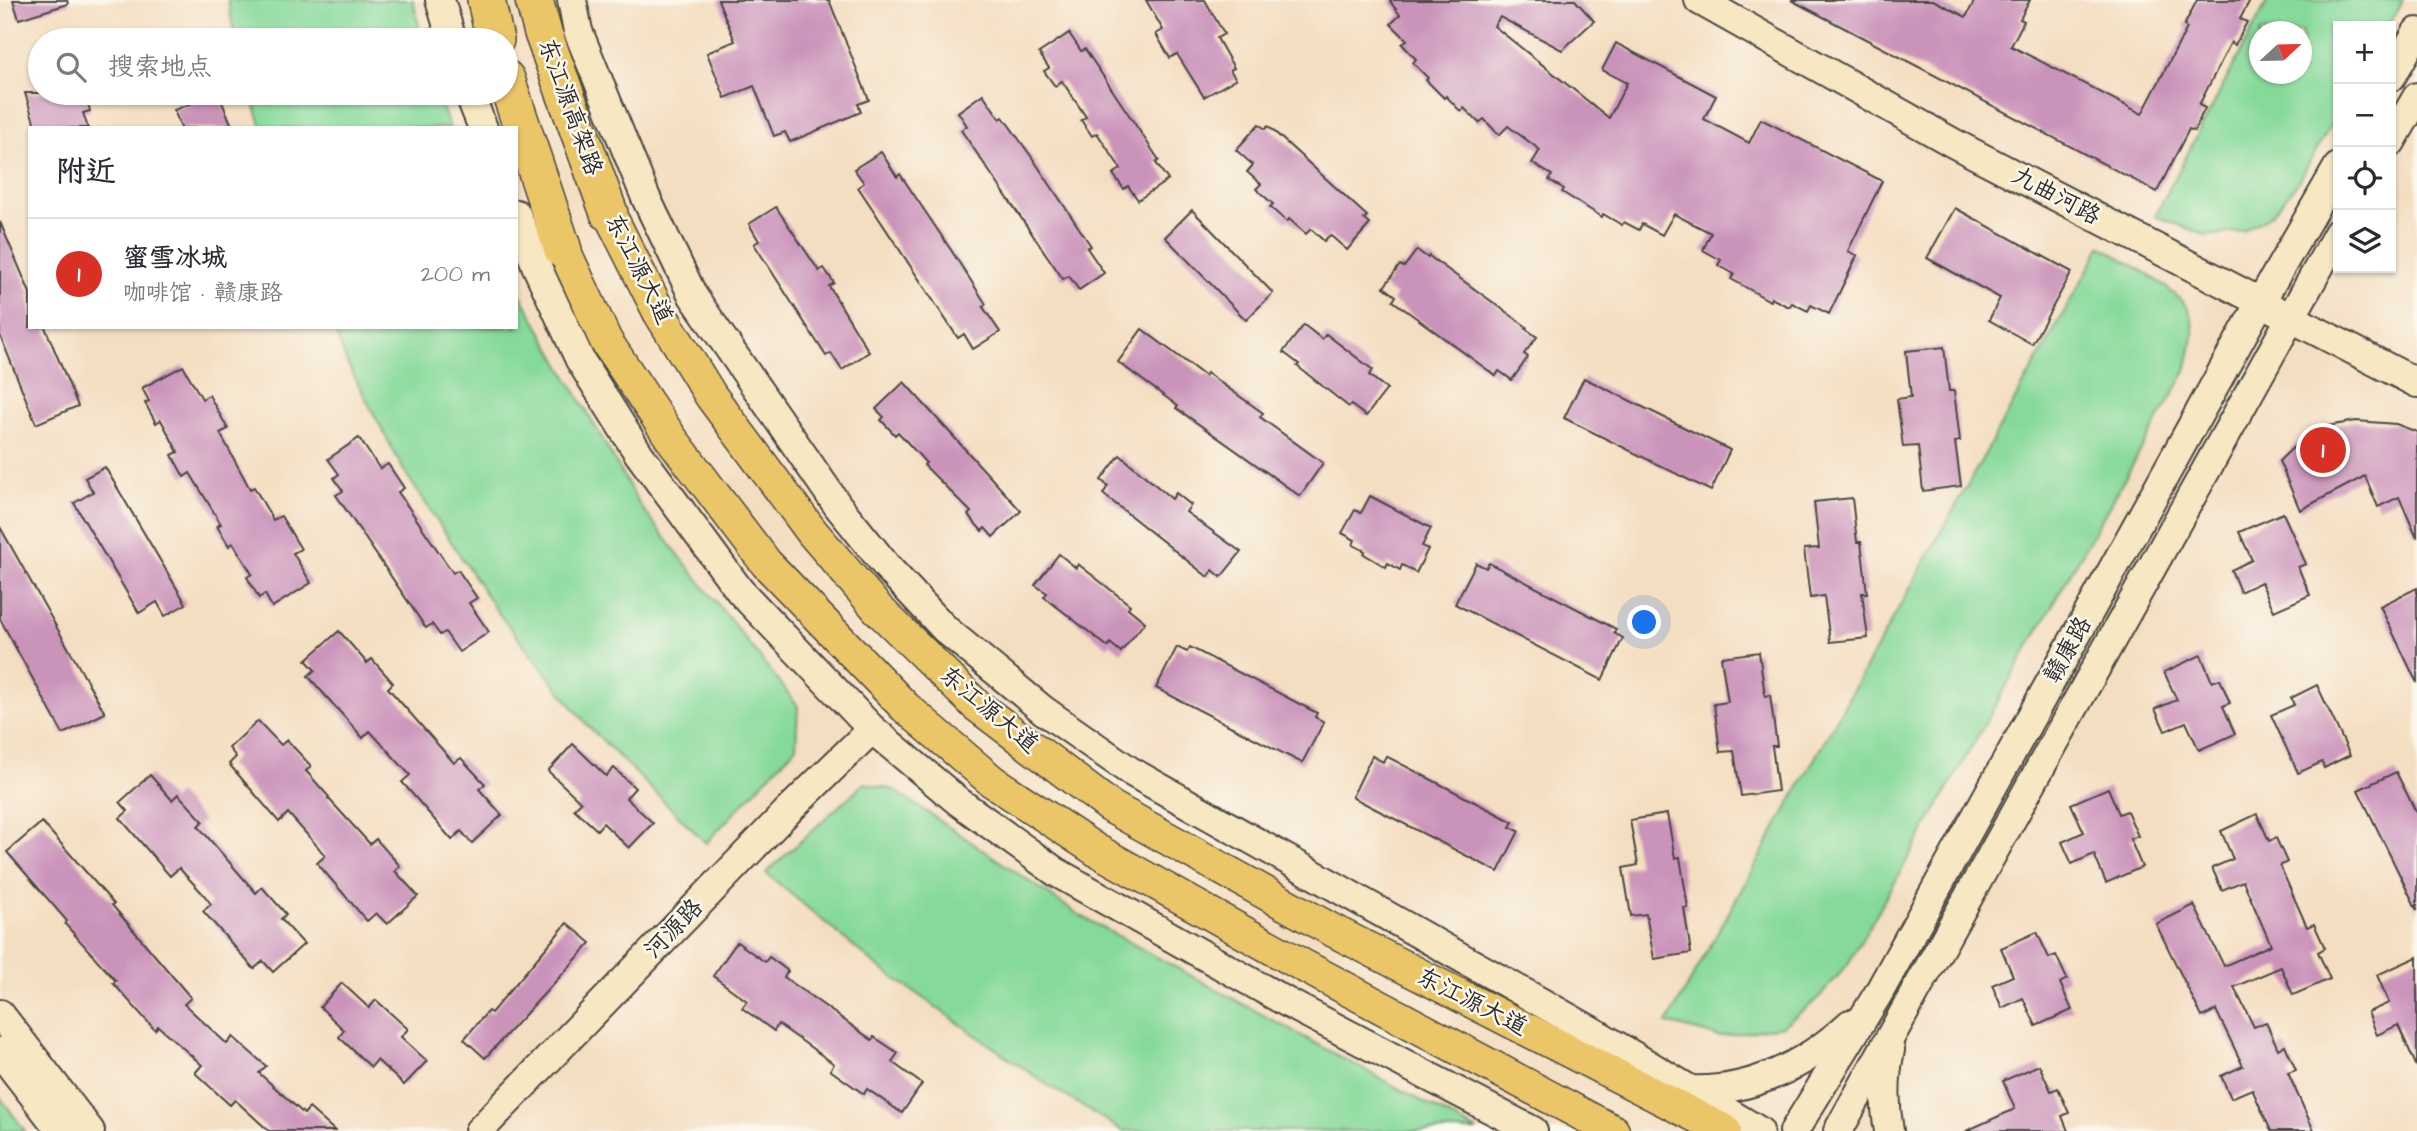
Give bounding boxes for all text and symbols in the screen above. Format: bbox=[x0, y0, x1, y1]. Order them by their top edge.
north arrow bbox=[2249, 21, 2312, 84]
map controls bbox=[2333, 21, 2396, 273]
button: + bbox=[2333, 21, 2396, 84]
search box bbox=[28, 28, 518, 105]
street label: 东江源高架路 bbox=[529, 34, 611, 180]
icon: search bbox=[52, 48, 90, 86]
text: 搜索地点 bbox=[108, 49, 212, 85]
button: − bbox=[2333, 84, 2396, 147]
button: locate bbox=[2333, 147, 2396, 210]
text: 附近 bbox=[56, 151, 116, 193]
street label: 九曲河路 bbox=[2006, 158, 2106, 234]
street label: 东江源大道 bbox=[597, 208, 681, 330]
button: layers bbox=[2333, 210, 2396, 273]
text: 蜜雪冰城 bbox=[123, 240, 227, 276]
text: 1 bbox=[78, 258, 80, 290]
text: 200 m bbox=[421, 258, 490, 290]
text: 咖啡馆 · 赣康路 bbox=[123, 277, 283, 309]
pin: 1 bbox=[2300, 424, 2346, 476]
your location bbox=[1627, 605, 1661, 639]
street label: 赣康路 bbox=[2036, 610, 2100, 690]
street label: 东江源大道 bbox=[932, 658, 1046, 762]
street label: 河源路 bbox=[637, 891, 711, 967]
street label: 东江源大道 bbox=[1411, 960, 1533, 1044]

